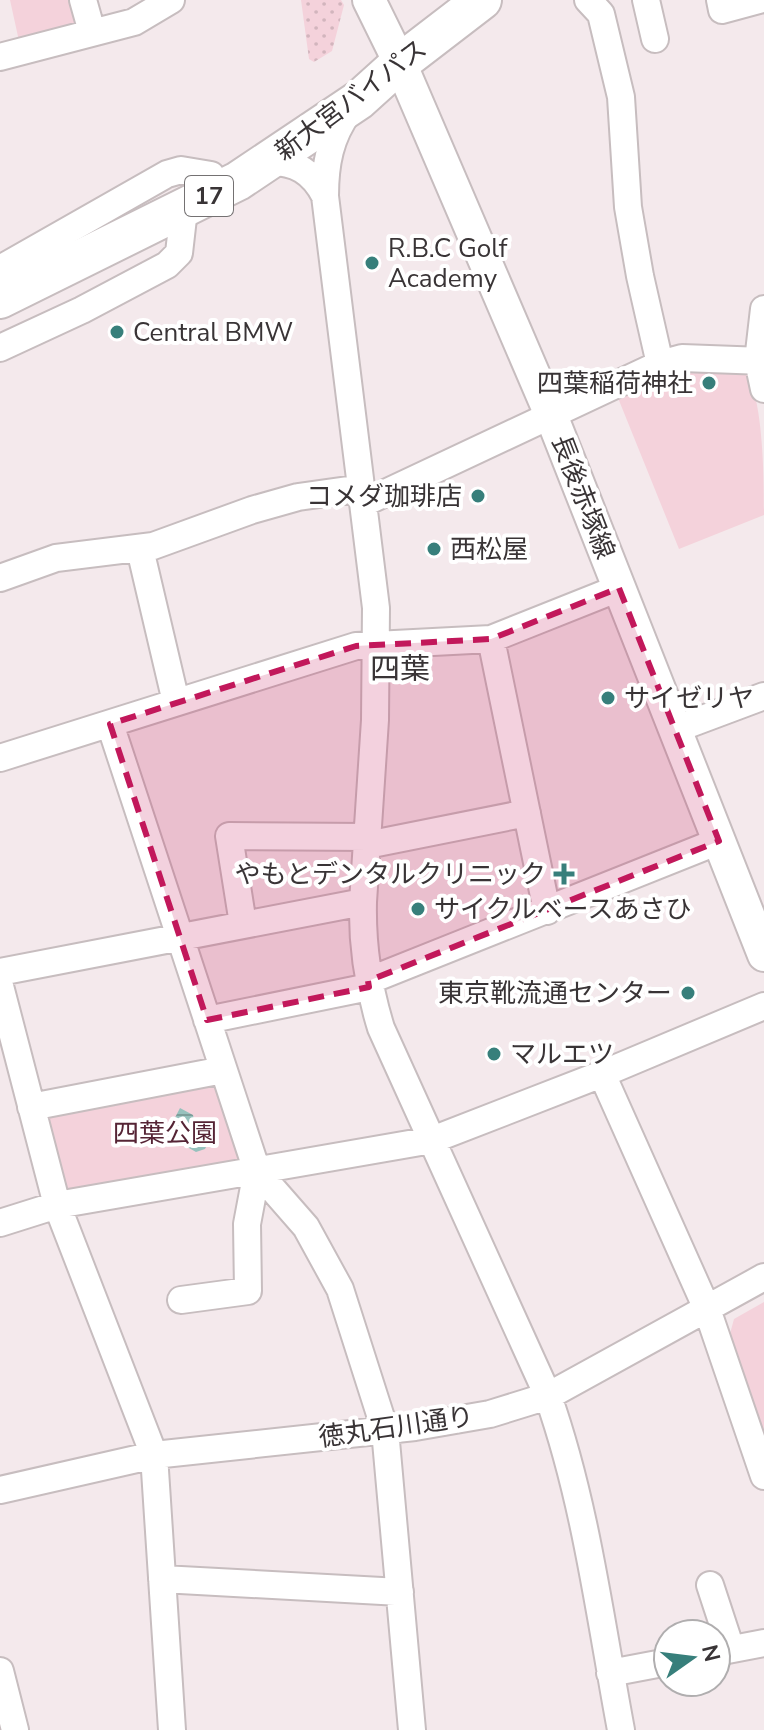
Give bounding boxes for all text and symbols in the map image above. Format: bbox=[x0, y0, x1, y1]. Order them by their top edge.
street label: 新大宮バイパス bbox=[268, 31, 434, 169]
road number: 17 bbox=[185, 176, 233, 216]
place label: R.B.C Golf Academy bbox=[388, 231, 508, 296]
marker: R.B.C Golf Academy bbox=[363, 254, 381, 272]
place label: Central BMW bbox=[133, 315, 293, 350]
marker: Central BMW bbox=[108, 323, 126, 341]
place label: 四葉稲荷神社 bbox=[537, 366, 693, 401]
marker: 四葉稲荷神社 bbox=[700, 374, 718, 392]
street label: 長後赤塚線 bbox=[543, 430, 623, 564]
place label: コメダ珈琲店 bbox=[306, 479, 462, 514]
marker: コメダ珈琲店 bbox=[469, 487, 487, 505]
place label: 西松屋 bbox=[450, 532, 528, 567]
marker: 西松屋 bbox=[425, 540, 443, 558]
district label: 四葉 bbox=[370, 649, 430, 690]
place label: サイゼリヤ bbox=[624, 681, 754, 716]
marker: サイゼリヤ bbox=[599, 689, 617, 707]
place label: やもとデンタルクリニック bbox=[235, 857, 546, 892]
marker: やもとデンタルクリニック bbox=[553, 863, 575, 885]
place label: サイクルベースあさひ bbox=[434, 892, 691, 927]
marker: サイクルベースあさひ bbox=[409, 900, 427, 918]
place label: 東京靴流通センター bbox=[438, 976, 672, 1011]
marker: 東京靴流通センター bbox=[679, 984, 697, 1002]
place label: マルエツ bbox=[510, 1037, 614, 1072]
marker: マルエツ bbox=[485, 1045, 503, 1063]
park label: 四葉公園 bbox=[113, 1116, 217, 1151]
street label: 徳丸石川通り bbox=[316, 1399, 476, 1455]
north arrow bbox=[652, 1618, 732, 1698]
text: N bbox=[694, 1642, 727, 1665]

